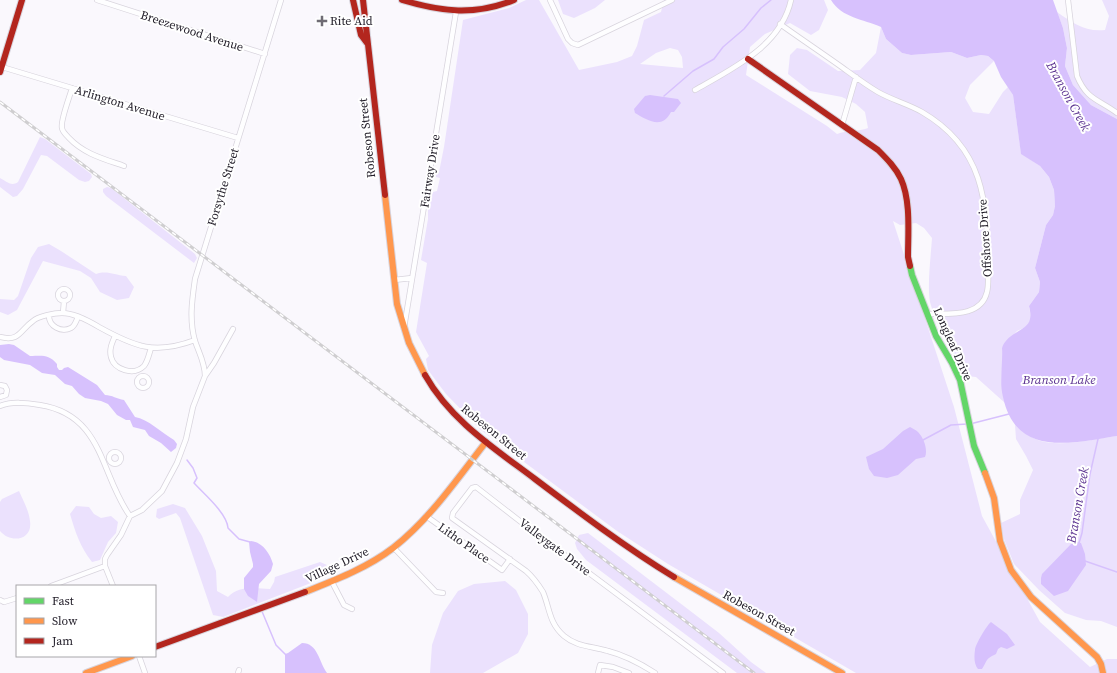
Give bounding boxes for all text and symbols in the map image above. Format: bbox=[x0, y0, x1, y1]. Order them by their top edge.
street label: Breezewood Avenue bbox=[138, 7, 246, 55]
place label: Rite Aid bbox=[330, 13, 373, 29]
marker: Rite Aid bbox=[317, 16, 327, 26]
water label: Branson Creek bbox=[1042, 58, 1095, 135]
street label: Arlington Avenue bbox=[73, 82, 167, 124]
street label: Robeson Street bbox=[355, 97, 379, 179]
street label: Fairway Drive bbox=[416, 133, 444, 209]
street label: Forsythe Street bbox=[204, 146, 242, 228]
street label: Offshore Drive bbox=[974, 198, 996, 278]
street label: Longleaf Drive bbox=[930, 305, 976, 383]
water label: Branson Lake bbox=[1021, 371, 1096, 388]
street label: Robeson Street bbox=[458, 401, 530, 463]
water label: Branson Creek bbox=[1062, 465, 1093, 545]
street label: Valleygate Drive bbox=[516, 515, 594, 579]
street label: Litho Place bbox=[435, 519, 493, 567]
street label: Village Drive bbox=[303, 543, 371, 587]
legend bbox=[16, 585, 156, 657]
street label: Robeson Street bbox=[720, 587, 798, 639]
text: Fast bbox=[52, 593, 74, 609]
text: Slow bbox=[52, 613, 78, 629]
text: Jam bbox=[51, 633, 73, 649]

